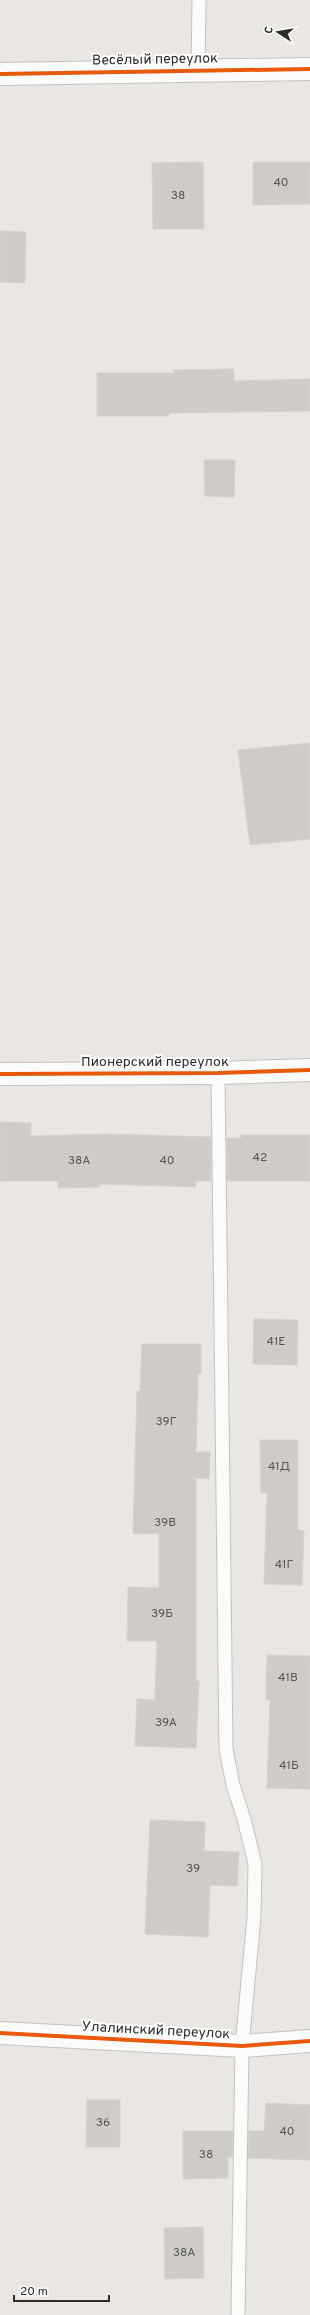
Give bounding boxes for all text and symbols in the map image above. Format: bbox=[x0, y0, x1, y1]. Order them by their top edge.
north arrow bbox=[258, 12, 298, 52]
text: С bbox=[262, 25, 277, 35]
street label: Весёлый переулок bbox=[92, 50, 218, 70]
house number: 40 bbox=[273, 175, 289, 191]
house number: 38 bbox=[171, 188, 185, 204]
street label: Пионерский переулок bbox=[81, 1054, 229, 1071]
house number: 42 bbox=[253, 1150, 267, 1166]
house number: 38А bbox=[68, 1153, 90, 1169]
house number: 40 bbox=[159, 1153, 175, 1169]
house number: 41Е bbox=[266, 1334, 286, 1350]
house number: 39Г bbox=[156, 1414, 177, 1430]
house number: 41Д bbox=[268, 1459, 290, 1475]
house number: 39В bbox=[154, 1515, 176, 1531]
house number: 41Г bbox=[275, 1557, 294, 1573]
house number: 39Б bbox=[151, 1606, 173, 1622]
house number: 41В bbox=[278, 1670, 298, 1686]
house number: 39А bbox=[155, 1715, 177, 1731]
house number: 41Б bbox=[279, 1758, 299, 1774]
house number: 39 bbox=[186, 1861, 200, 1877]
street label: Улалинский переулок bbox=[81, 2019, 231, 2043]
house number: 36 bbox=[96, 2115, 110, 2131]
house number: 40 bbox=[279, 2124, 295, 2140]
house number: 38 bbox=[199, 2147, 213, 2163]
house number: 38А bbox=[173, 2245, 195, 2261]
scale bar bbox=[14, 2277, 109, 2303]
text: 20 m bbox=[20, 2284, 48, 2300]

